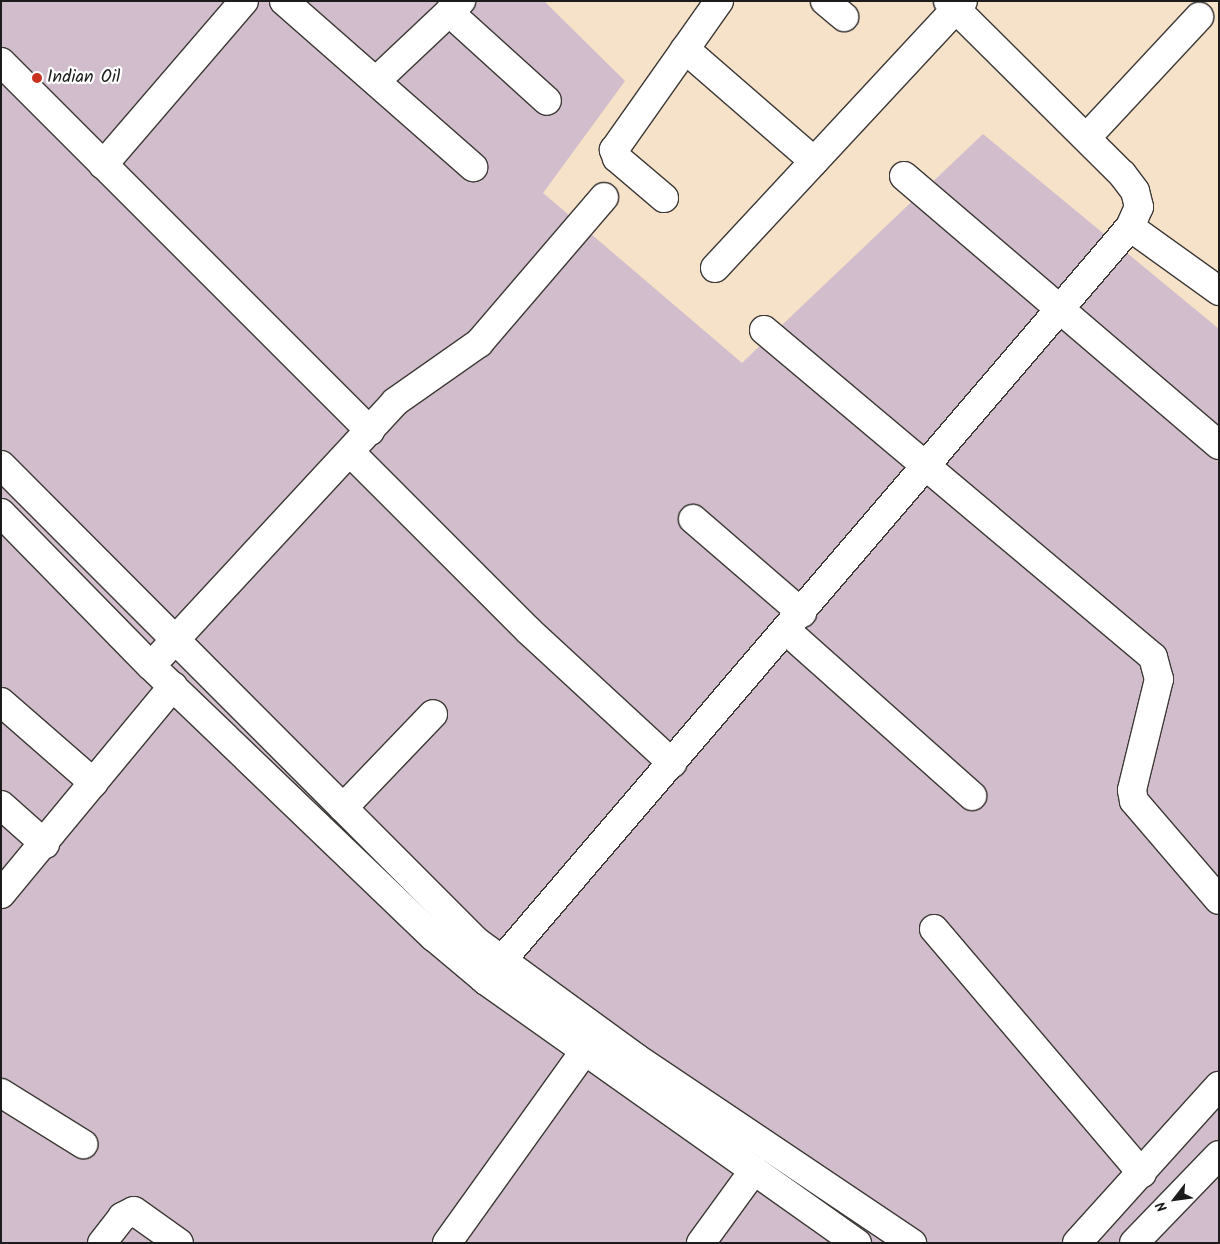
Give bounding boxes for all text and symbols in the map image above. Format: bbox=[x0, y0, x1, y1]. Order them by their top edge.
place label: Indian Oil bbox=[47, 67, 120, 89]
marker: Indian Oil bbox=[31, 72, 43, 84]
north arrow bbox=[1150, 1174, 1200, 1224]
text: N bbox=[1150, 1197, 1174, 1216]

